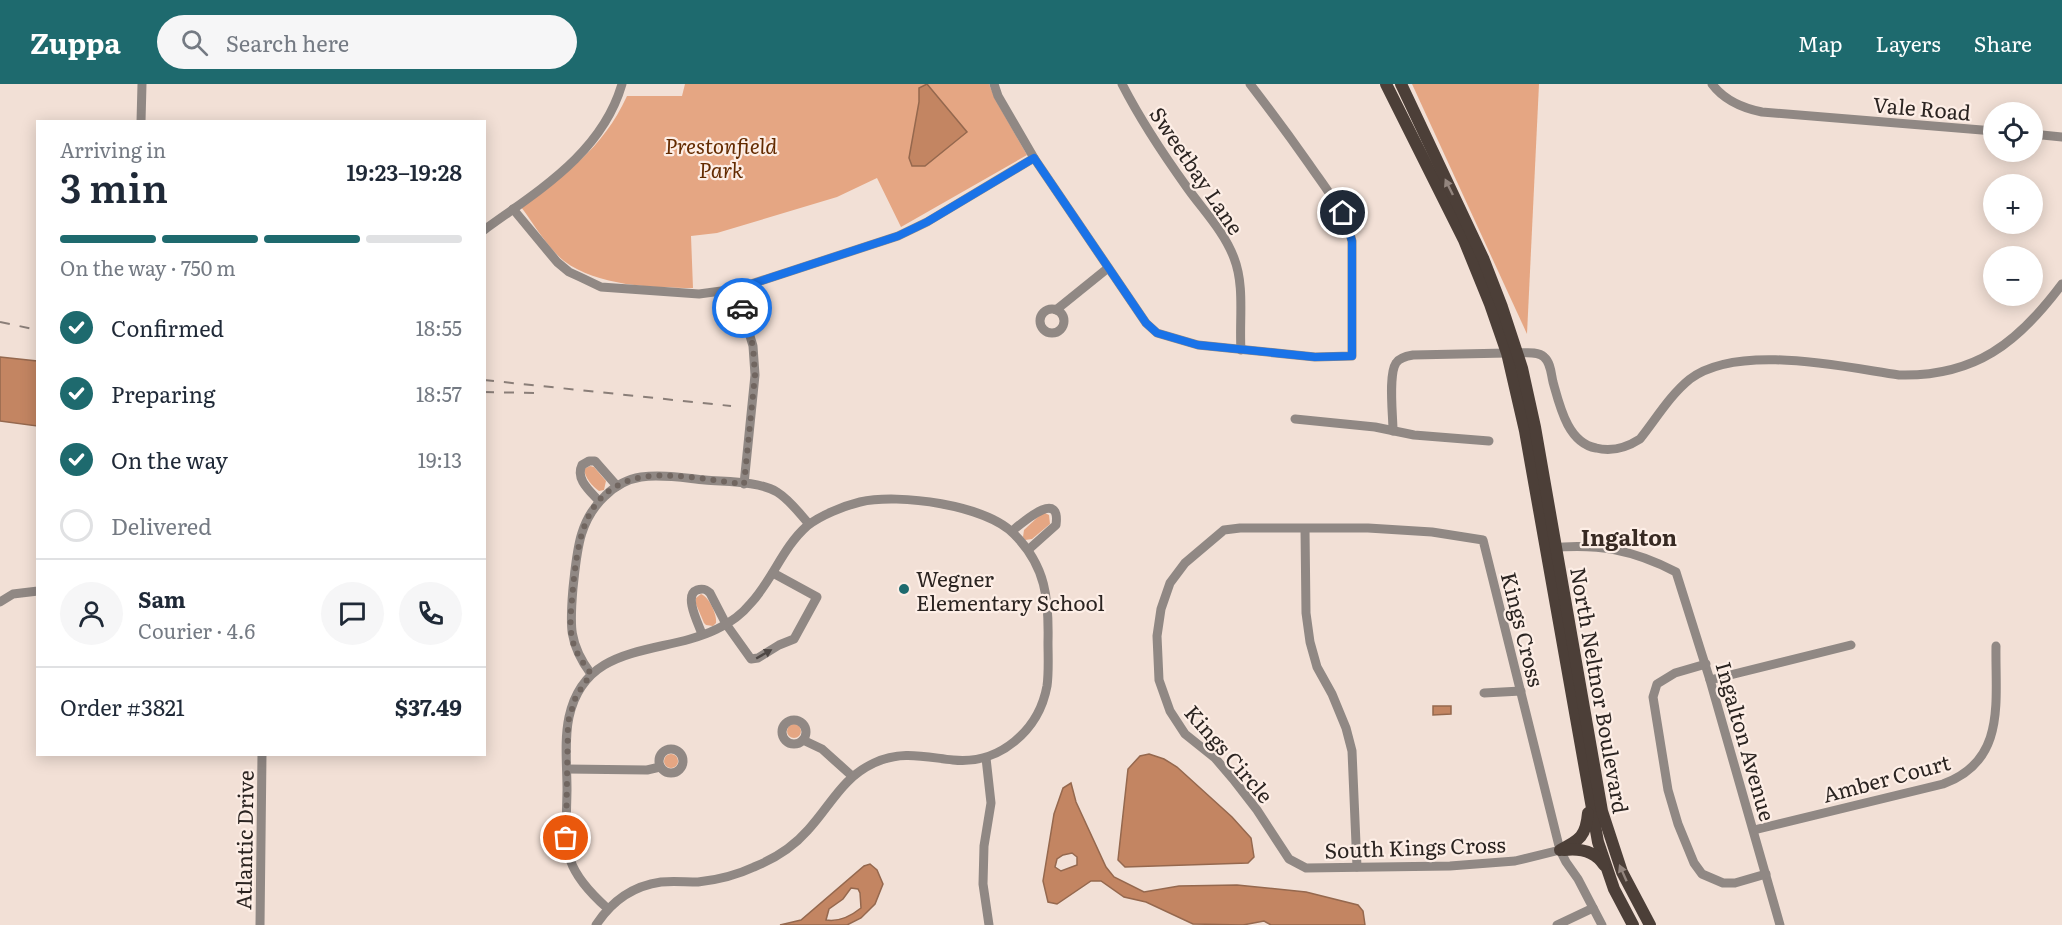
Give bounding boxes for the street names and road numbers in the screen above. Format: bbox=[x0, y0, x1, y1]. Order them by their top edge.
street label: Vale Road bbox=[1872, 87, 1972, 127]
street label: Sweetbay Lane bbox=[1144, 100, 1252, 240]
street label: North Neltnor Boulevard bbox=[1564, 564, 1638, 816]
street label: Kings Cross bbox=[1495, 568, 1553, 690]
street label: Ingalton Avenue bbox=[1709, 658, 1785, 824]
street label: Kings Circle bbox=[1179, 697, 1282, 809]
street label: Amber Court bbox=[1819, 745, 1954, 809]
street label: Atlantic Drive bbox=[226, 770, 260, 910]
street label: South Kings Cross bbox=[1324, 827, 1506, 865]

